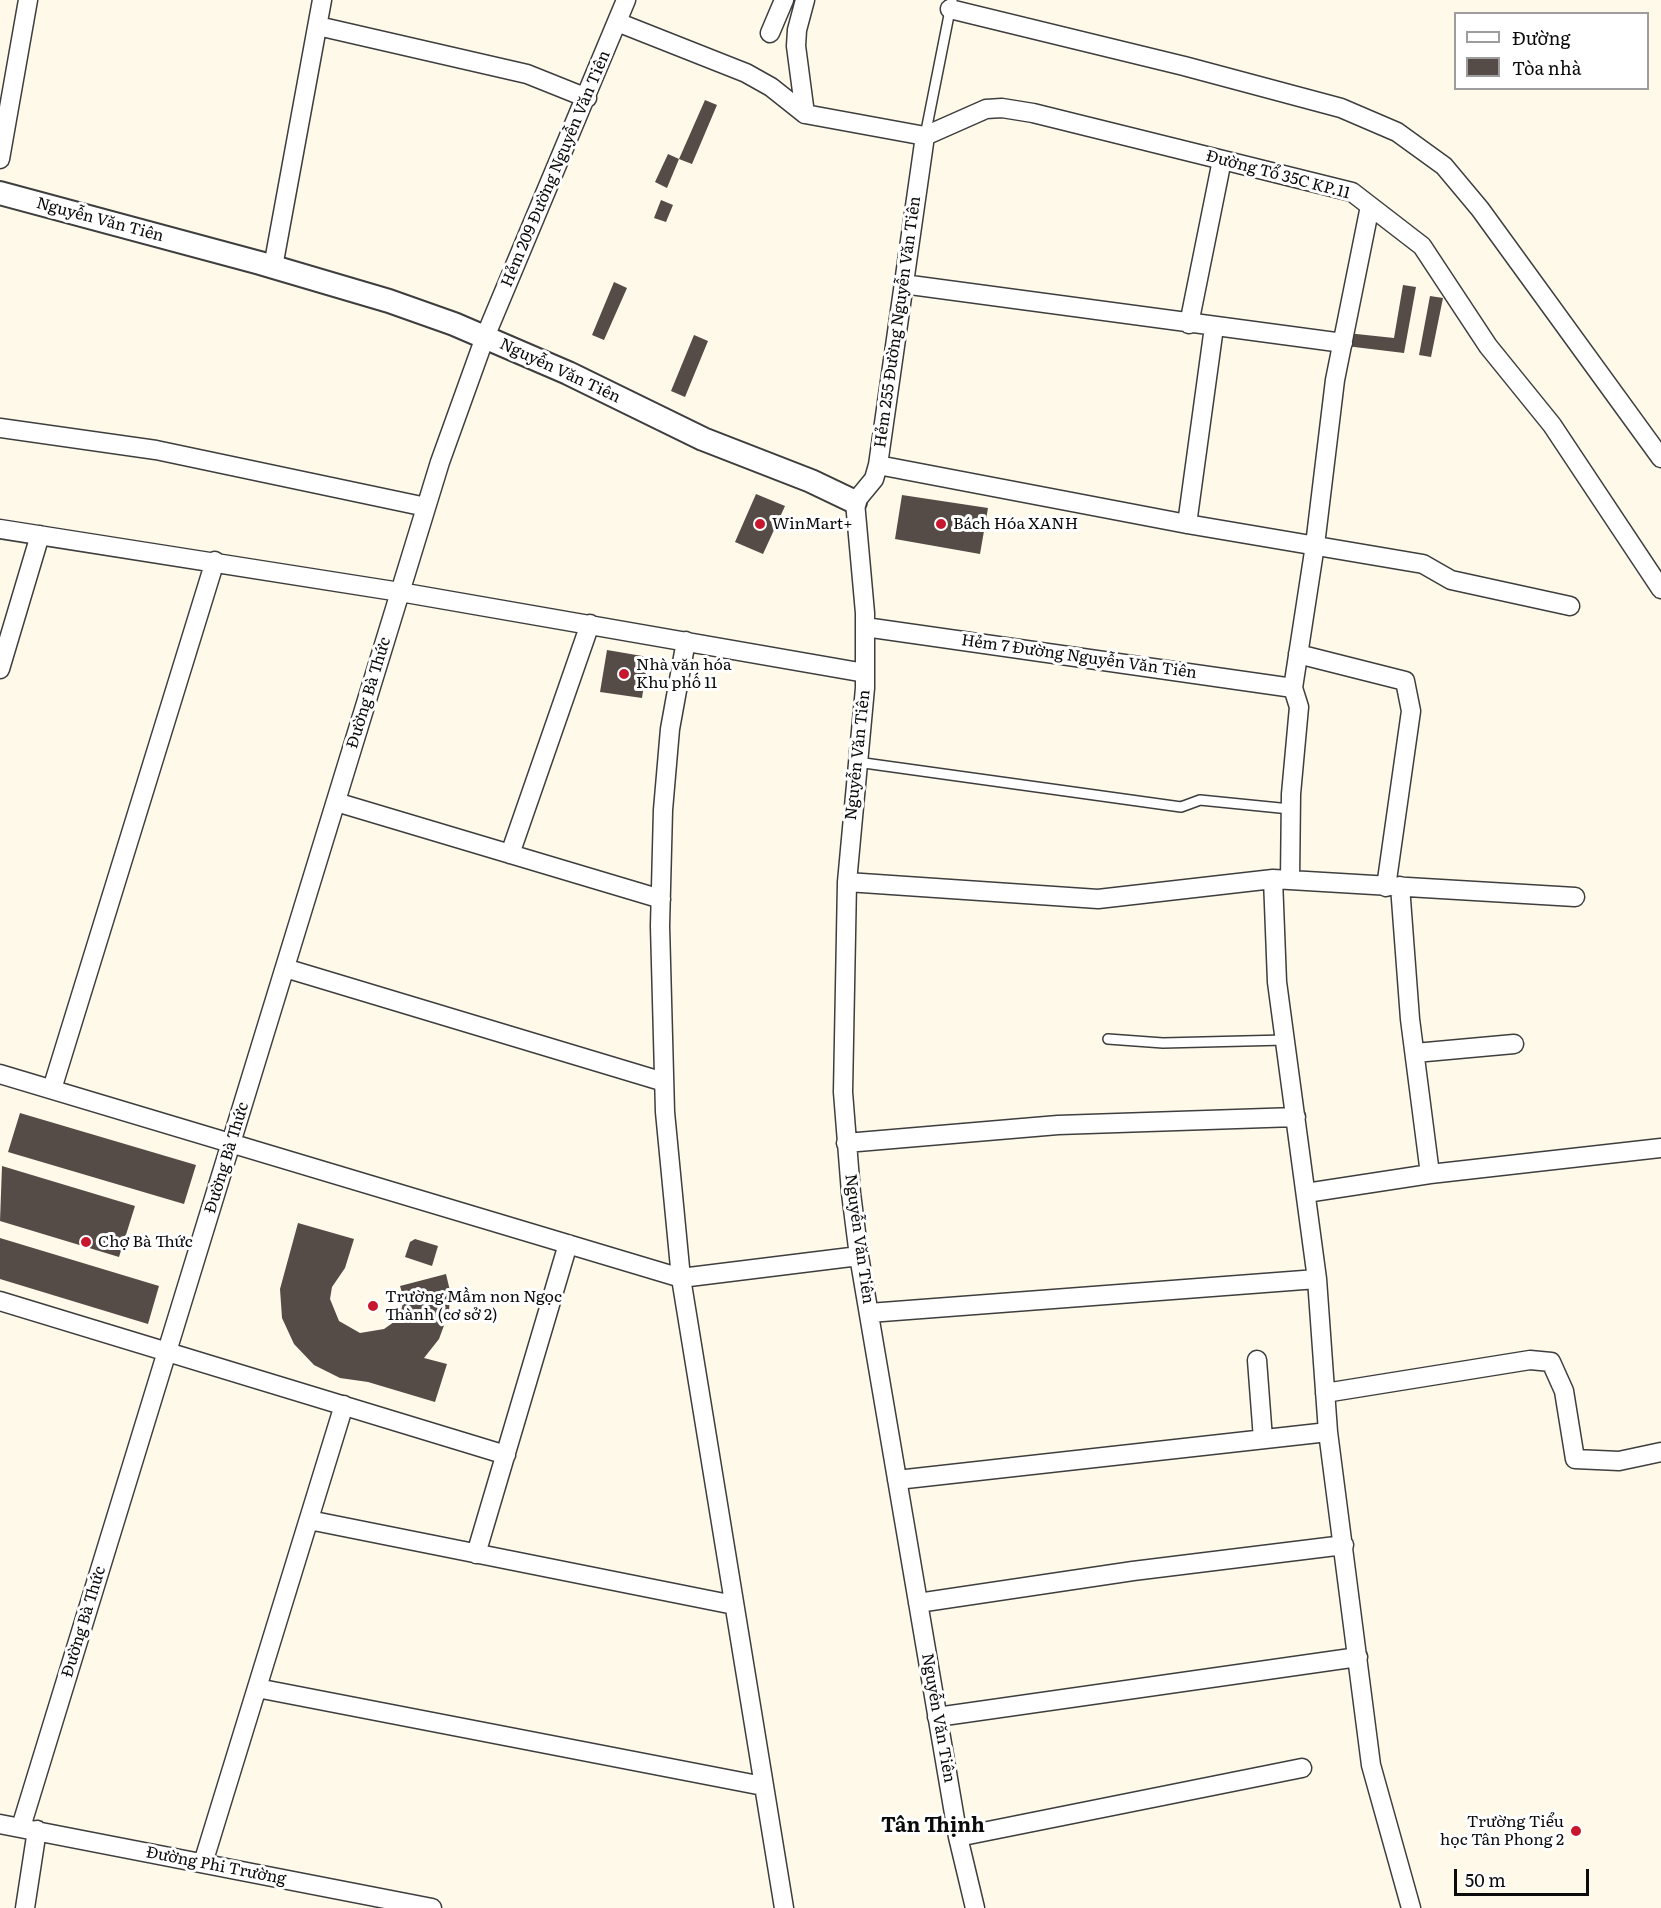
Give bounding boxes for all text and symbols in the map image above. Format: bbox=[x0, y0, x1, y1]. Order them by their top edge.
legend bbox=[1454, 12, 1649, 90]
text: Đường bbox=[1512, 24, 1570, 51]
street label: Hẻm 209 Đường Nguyễn Văn Tiên bbox=[497, 48, 615, 290]
text: Tòa nhà bbox=[1512, 54, 1581, 81]
street label: Đường Tổ 35C KP.11 bbox=[1204, 147, 1352, 203]
street label: Nguyễn Văn Tiên bbox=[34, 194, 166, 246]
street label: Hẻm 255 Đường Nguyễn Văn Tiên bbox=[871, 195, 925, 449]
street label: Nguyễn Văn Tiên bbox=[497, 335, 623, 407]
place label: WinMart+ bbox=[772, 514, 853, 534]
place label: Bách Hóa XANH bbox=[953, 514, 1078, 534]
marker: WinMart+ bbox=[753, 517, 767, 531]
marker: Bách Hóa XANH bbox=[934, 517, 948, 531]
street label: Hẻm 7 Đường Nguyễn Văn Tiên bbox=[960, 631, 1198, 683]
street label: Đường Bà Thức bbox=[343, 635, 395, 751]
place label: Nhà văn hóa Khu phố 11 bbox=[636, 655, 732, 693]
marker: Nhà văn hóa Khu phố 11 bbox=[617, 667, 631, 681]
street label: Nguyễn Văn Tiên bbox=[842, 689, 874, 821]
street label: Đường Bà Thức bbox=[201, 1100, 253, 1216]
street label: Nguyễn Văn Tiên bbox=[840, 1173, 878, 1305]
place label: Chợ Bà Thức bbox=[98, 1232, 193, 1252]
marker: Chợ Bà Thức bbox=[79, 1235, 93, 1249]
place label: Trường Mầm non Ngọc Thành (cơ sở 2) bbox=[385, 1287, 562, 1325]
marker: Trường Mầm non Ngọc Thành (cơ sở 2) bbox=[366, 1299, 380, 1313]
street label: Đường Bà Thức bbox=[58, 1564, 110, 1680]
street label: Nguyễn Văn Tiên bbox=[917, 1652, 959, 1784]
place label: Trường Tiểu học Tân Phong 2 bbox=[1440, 1812, 1564, 1850]
district label: Tân Thịnh bbox=[881, 1814, 985, 1838]
marker: Trường Tiểu học Tân Phong 2 bbox=[1569, 1824, 1583, 1838]
street label: Đường Phi Trường bbox=[144, 1843, 288, 1889]
scale bar bbox=[1457, 1857, 1592, 1895]
text: 50 m bbox=[1465, 1866, 1506, 1893]

